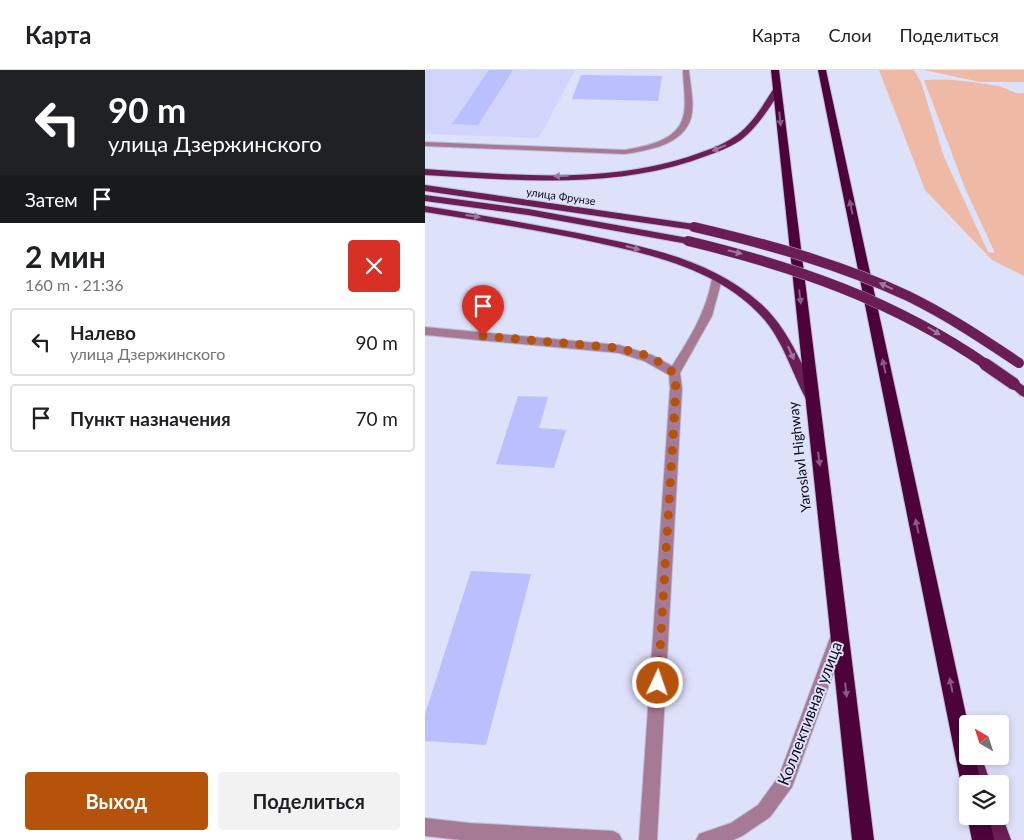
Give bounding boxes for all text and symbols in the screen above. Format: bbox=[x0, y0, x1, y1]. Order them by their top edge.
text: Карта bbox=[25, 20, 92, 49]
text: Карта bbox=[752, 24, 800, 46]
text: Слои bbox=[828, 24, 872, 46]
text: Поделиться bbox=[900, 24, 999, 46]
text: 90 m bbox=[108, 88, 186, 130]
icon: left bbox=[25, 90, 90, 155]
one-way arrow bbox=[776, 111, 784, 127]
text: улица Дзержинского bbox=[108, 130, 322, 157]
one-way arrow bbox=[711, 144, 726, 152]
one-way arrow bbox=[553, 173, 569, 181]
icon: arrive bbox=[88, 185, 116, 213]
street label: улица Фрунзе bbox=[525, 185, 597, 207]
text: Затем bbox=[25, 188, 78, 211]
one-way arrow bbox=[847, 200, 855, 215]
one-way arrow bbox=[466, 213, 482, 221]
text: 2 мин bbox=[25, 238, 106, 274]
button: close bbox=[348, 240, 400, 292]
one-way arrow bbox=[625, 244, 640, 252]
one-way arrow bbox=[728, 248, 743, 256]
text: 160 m · 21:36 bbox=[25, 275, 124, 294]
one-way arrow bbox=[879, 282, 893, 290]
pin bbox=[462, 285, 504, 336]
one-way arrow bbox=[796, 290, 804, 306]
icon: arrive bbox=[469, 292, 497, 320]
text: Налево bbox=[70, 321, 136, 344]
one-way arrow bbox=[928, 327, 941, 336]
icon: left bbox=[27, 328, 55, 356]
text: 90 m bbox=[355, 331, 398, 354]
text: улица Дзержинского bbox=[70, 344, 225, 363]
one-way arrow bbox=[788, 346, 796, 360]
one-way arrow bbox=[880, 359, 888, 374]
street label: Yaroslavl Highway bbox=[784, 400, 814, 513]
icon: arrive bbox=[27, 404, 55, 432]
text: Пункт назначения bbox=[70, 407, 231, 430]
text: 70 m bbox=[355, 407, 398, 430]
one-way arrow bbox=[815, 451, 823, 467]
one-way arrow bbox=[913, 517, 921, 533]
street label: Коллективная улица bbox=[773, 639, 845, 787]
position arrow bbox=[631, 656, 683, 708]
one-way arrow bbox=[947, 677, 955, 692]
one-way arrow bbox=[842, 682, 850, 698]
north arrow bbox=[959, 715, 1009, 765]
map controls bbox=[959, 715, 1009, 825]
button: Выход bbox=[25, 772, 208, 830]
button: Поделиться bbox=[218, 772, 400, 830]
button: layers bbox=[959, 775, 1009, 825]

